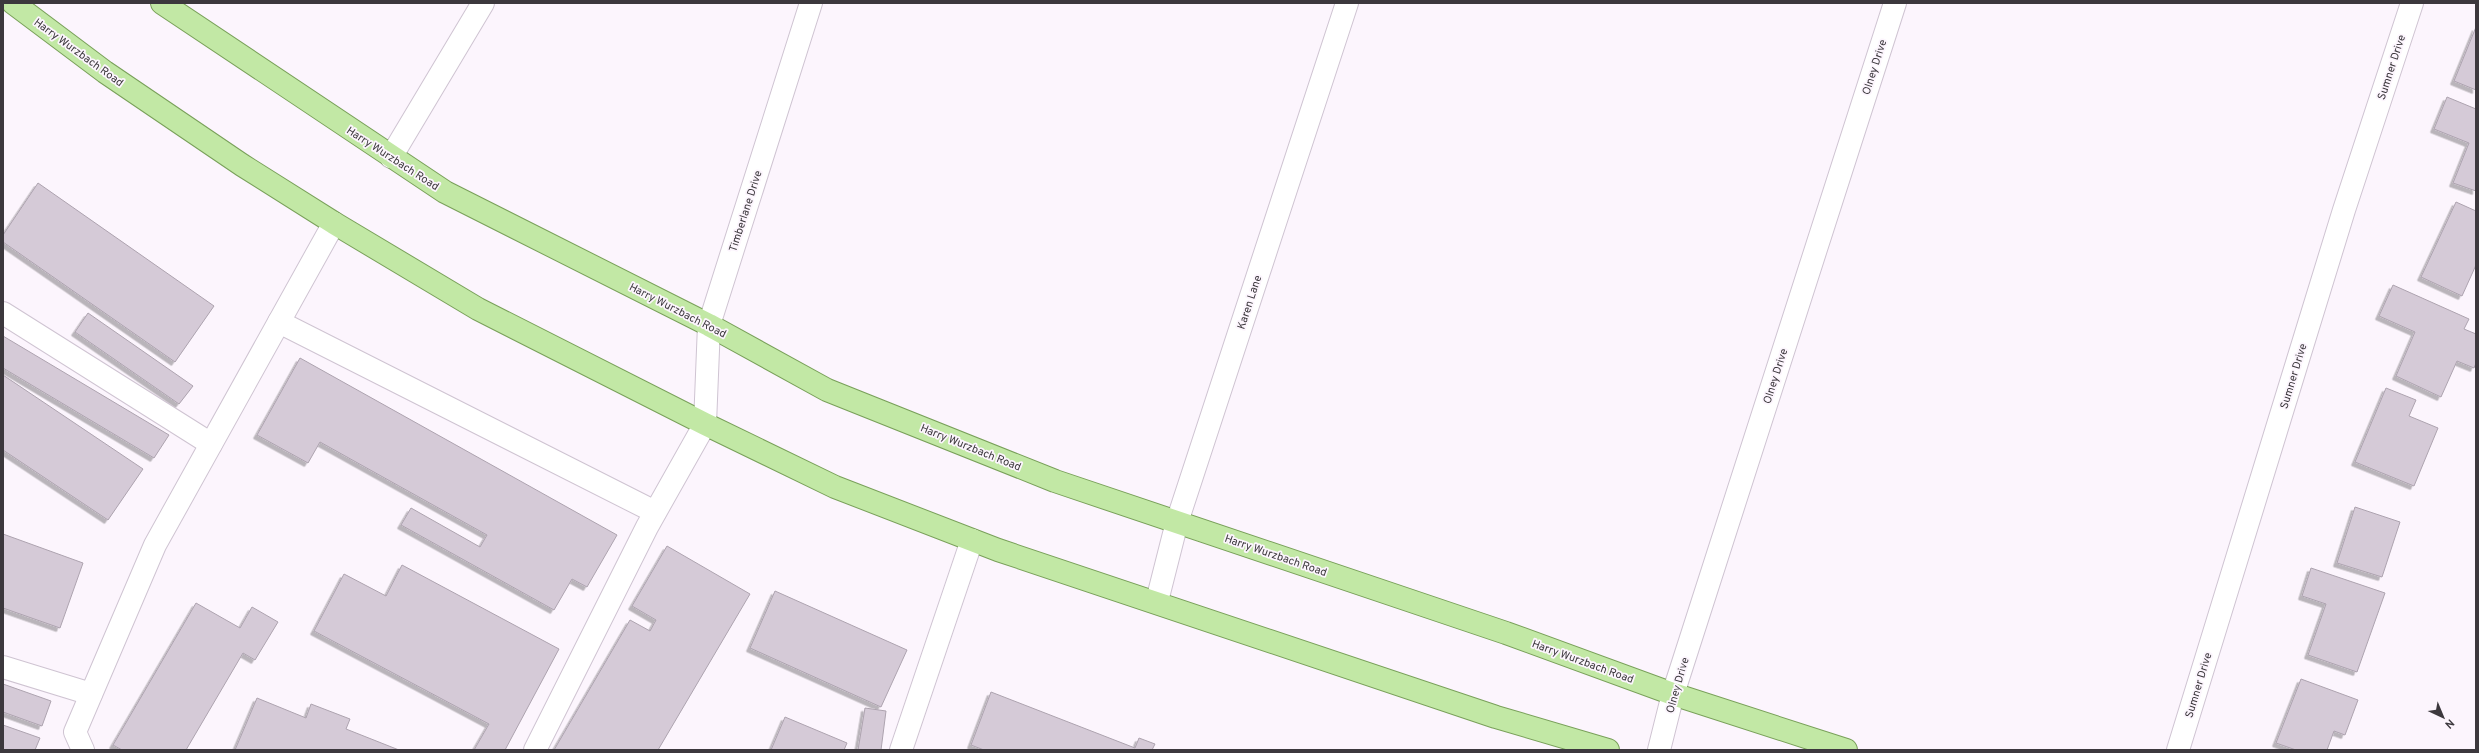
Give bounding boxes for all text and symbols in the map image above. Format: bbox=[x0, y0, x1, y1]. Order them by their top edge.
street label: Harry Wurzbach Road bbox=[31, 16, 126, 90]
street label: Sumner Drive bbox=[2375, 33, 2409, 102]
street label: Olney Drive bbox=[1859, 38, 1891, 97]
street label: Harry Wurzbach Road bbox=[344, 124, 441, 194]
street label: Timberlane Drive bbox=[726, 169, 766, 254]
street label: Karen Lane bbox=[1235, 273, 1265, 331]
street label: Harry Wurzbach Road bbox=[627, 280, 729, 341]
street label: Sumner Drive bbox=[2277, 342, 2311, 411]
street label: Olney Drive bbox=[1760, 347, 1792, 406]
street label: Harry Wurzbach Road bbox=[918, 421, 1023, 475]
street label: Harry Wurzbach Road bbox=[1223, 532, 1329, 580]
street label: Harry Wurzbach Road bbox=[1530, 637, 1635, 687]
street label: Sumner Drive bbox=[2182, 651, 2216, 720]
street label: Olney Drive bbox=[1663, 656, 1693, 715]
north arrow bbox=[2423, 697, 2463, 737]
text: N bbox=[2442, 716, 2457, 731]

